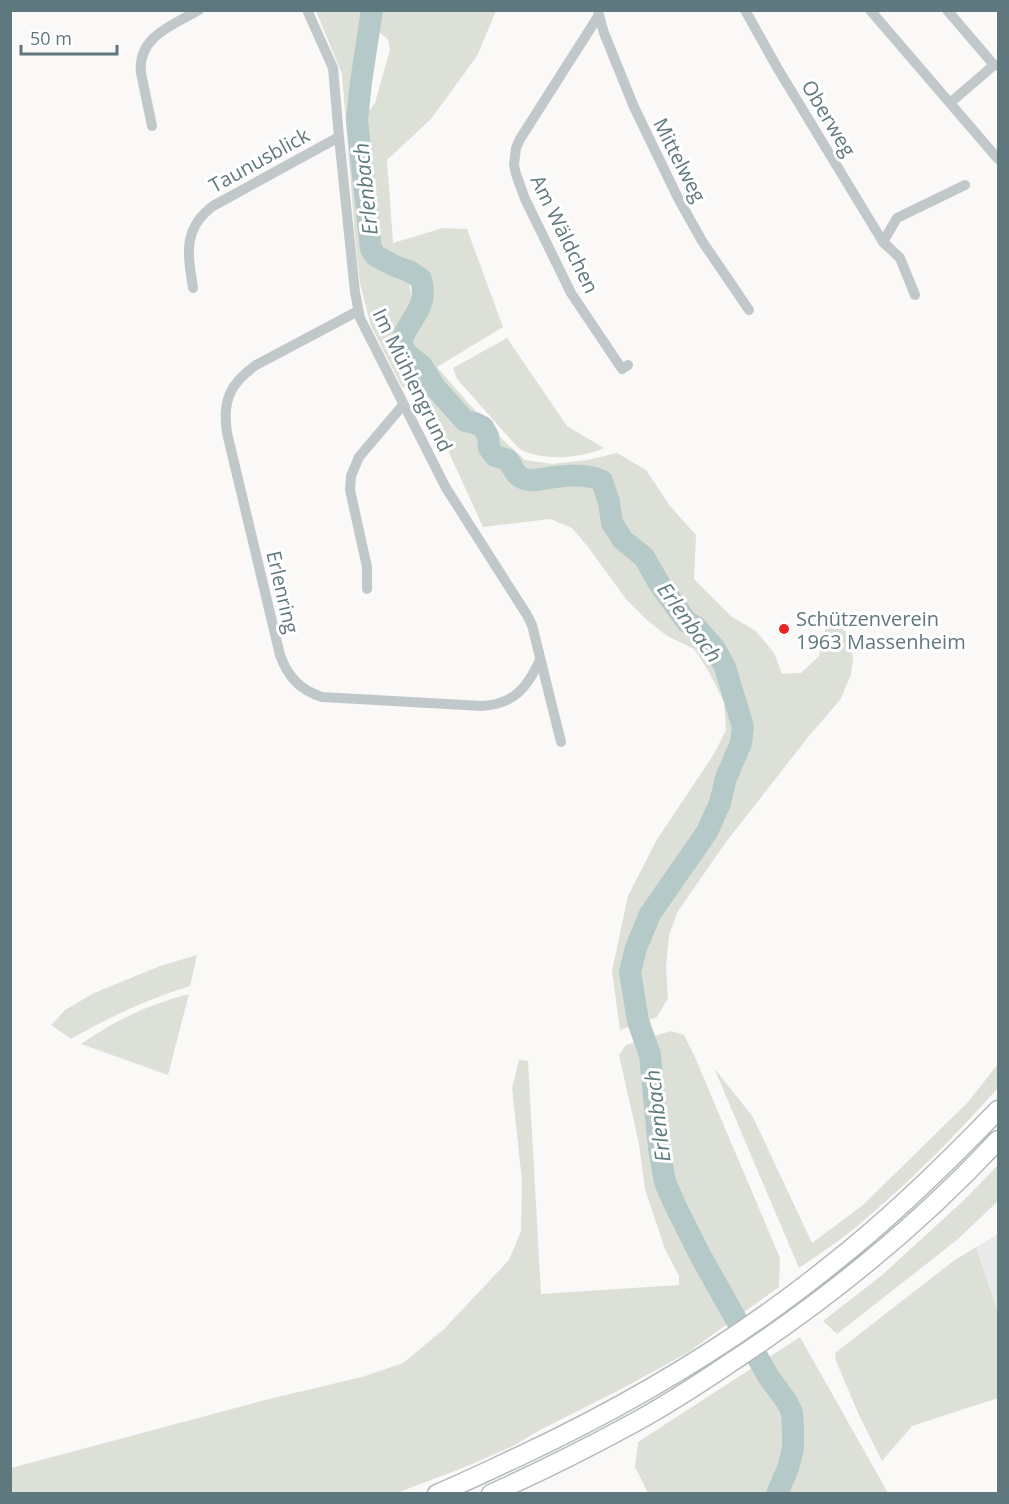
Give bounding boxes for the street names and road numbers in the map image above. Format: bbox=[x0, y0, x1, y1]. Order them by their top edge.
street label: Oberweg bbox=[796, 75, 862, 161]
street label: Mittelweg bbox=[647, 113, 713, 207]
street label: Taunusblick bbox=[204, 121, 314, 199]
street label: Am Wäldchen bbox=[525, 170, 605, 298]
street label: Im Mühlengrund bbox=[367, 304, 459, 456]
street label: Erlenring bbox=[260, 548, 306, 636]

